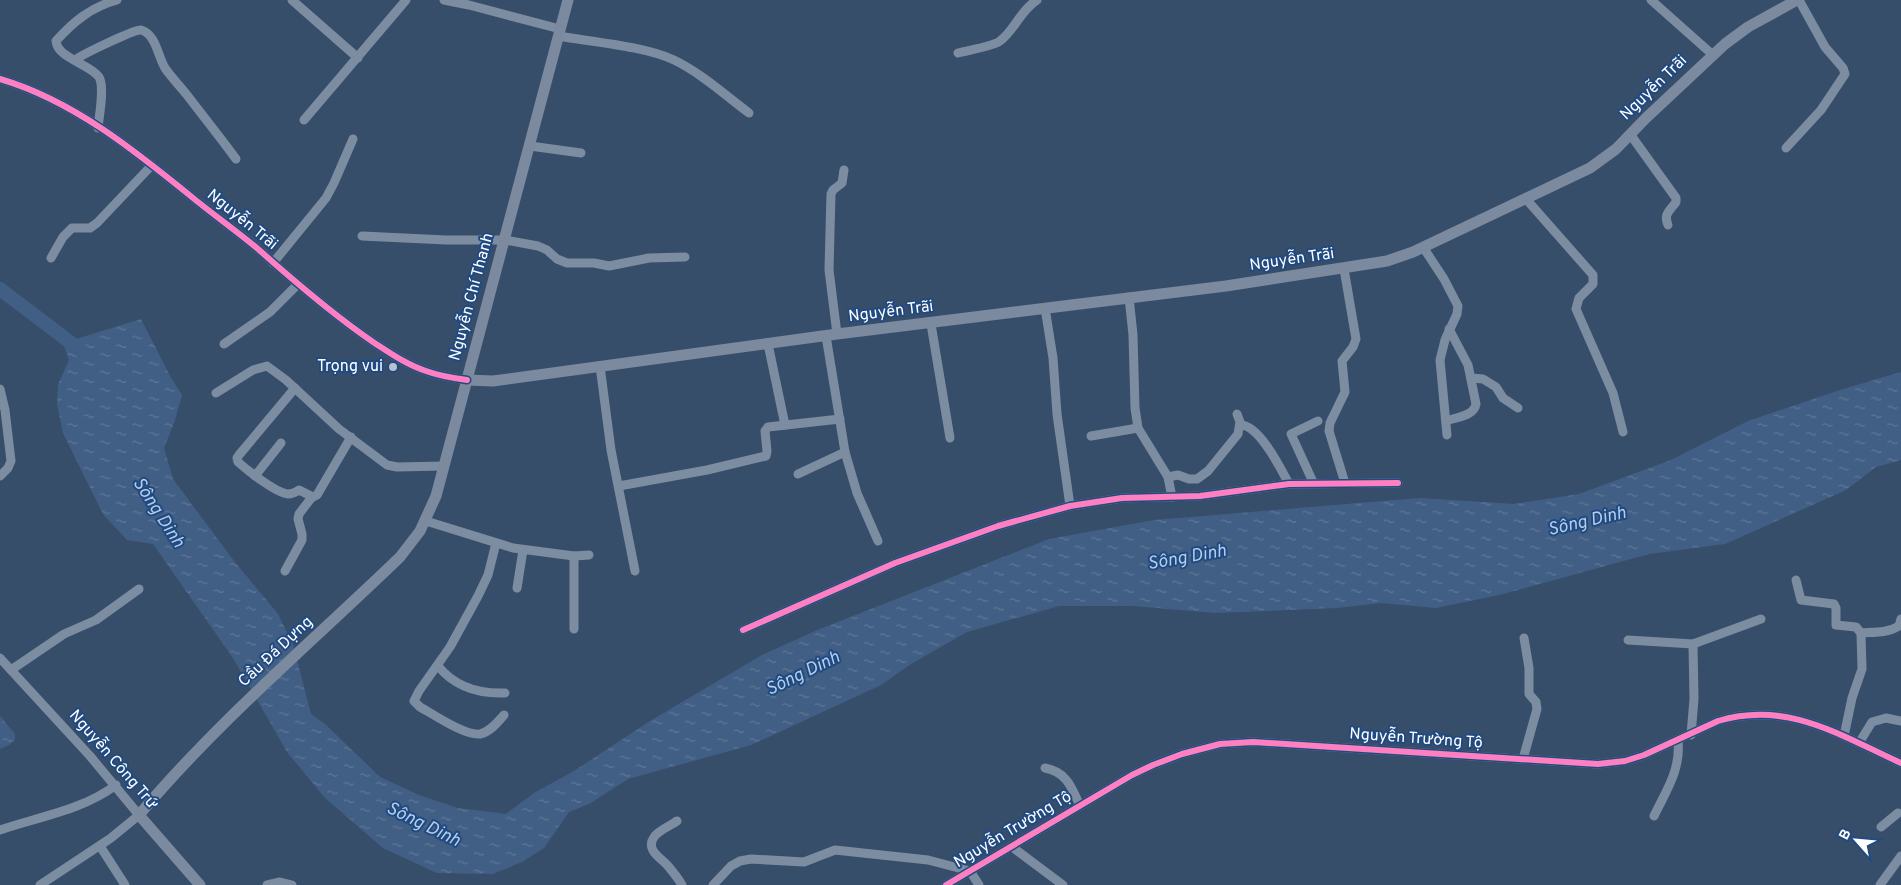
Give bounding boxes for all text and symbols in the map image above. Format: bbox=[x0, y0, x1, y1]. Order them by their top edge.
street label: Nguyễn Trãi bbox=[1615, 50, 1692, 125]
street label: Nguyễn Trãi bbox=[203, 184, 283, 255]
street label: Nguyễn Chí Thanh bbox=[443, 230, 499, 363]
street label: Nguyễn Trãi bbox=[1248, 242, 1336, 276]
street label: Nguyễn Trãi bbox=[847, 295, 935, 327]
place label: Trọng vui bbox=[317, 357, 383, 377]
marker: Trọng vui bbox=[387, 361, 399, 373]
water label: Sông Dinh bbox=[127, 473, 189, 553]
water label: Sông Dinh bbox=[1546, 502, 1629, 542]
water label: Sông Dinh bbox=[1146, 540, 1228, 576]
street label: Cầu Đá Dựng bbox=[234, 612, 317, 692]
water label: Sông Dinh bbox=[762, 646, 844, 702]
street label: Nguyễn Công Trứ bbox=[64, 705, 163, 814]
street label: Nguyễn Trường Tộ bbox=[1349, 722, 1484, 754]
street label: Nguyễn Trường Tộ bbox=[950, 785, 1075, 873]
water label: Sông Dinh bbox=[382, 797, 464, 853]
north arrow bbox=[1831, 815, 1881, 865]
text: B bbox=[1836, 827, 1856, 843]

